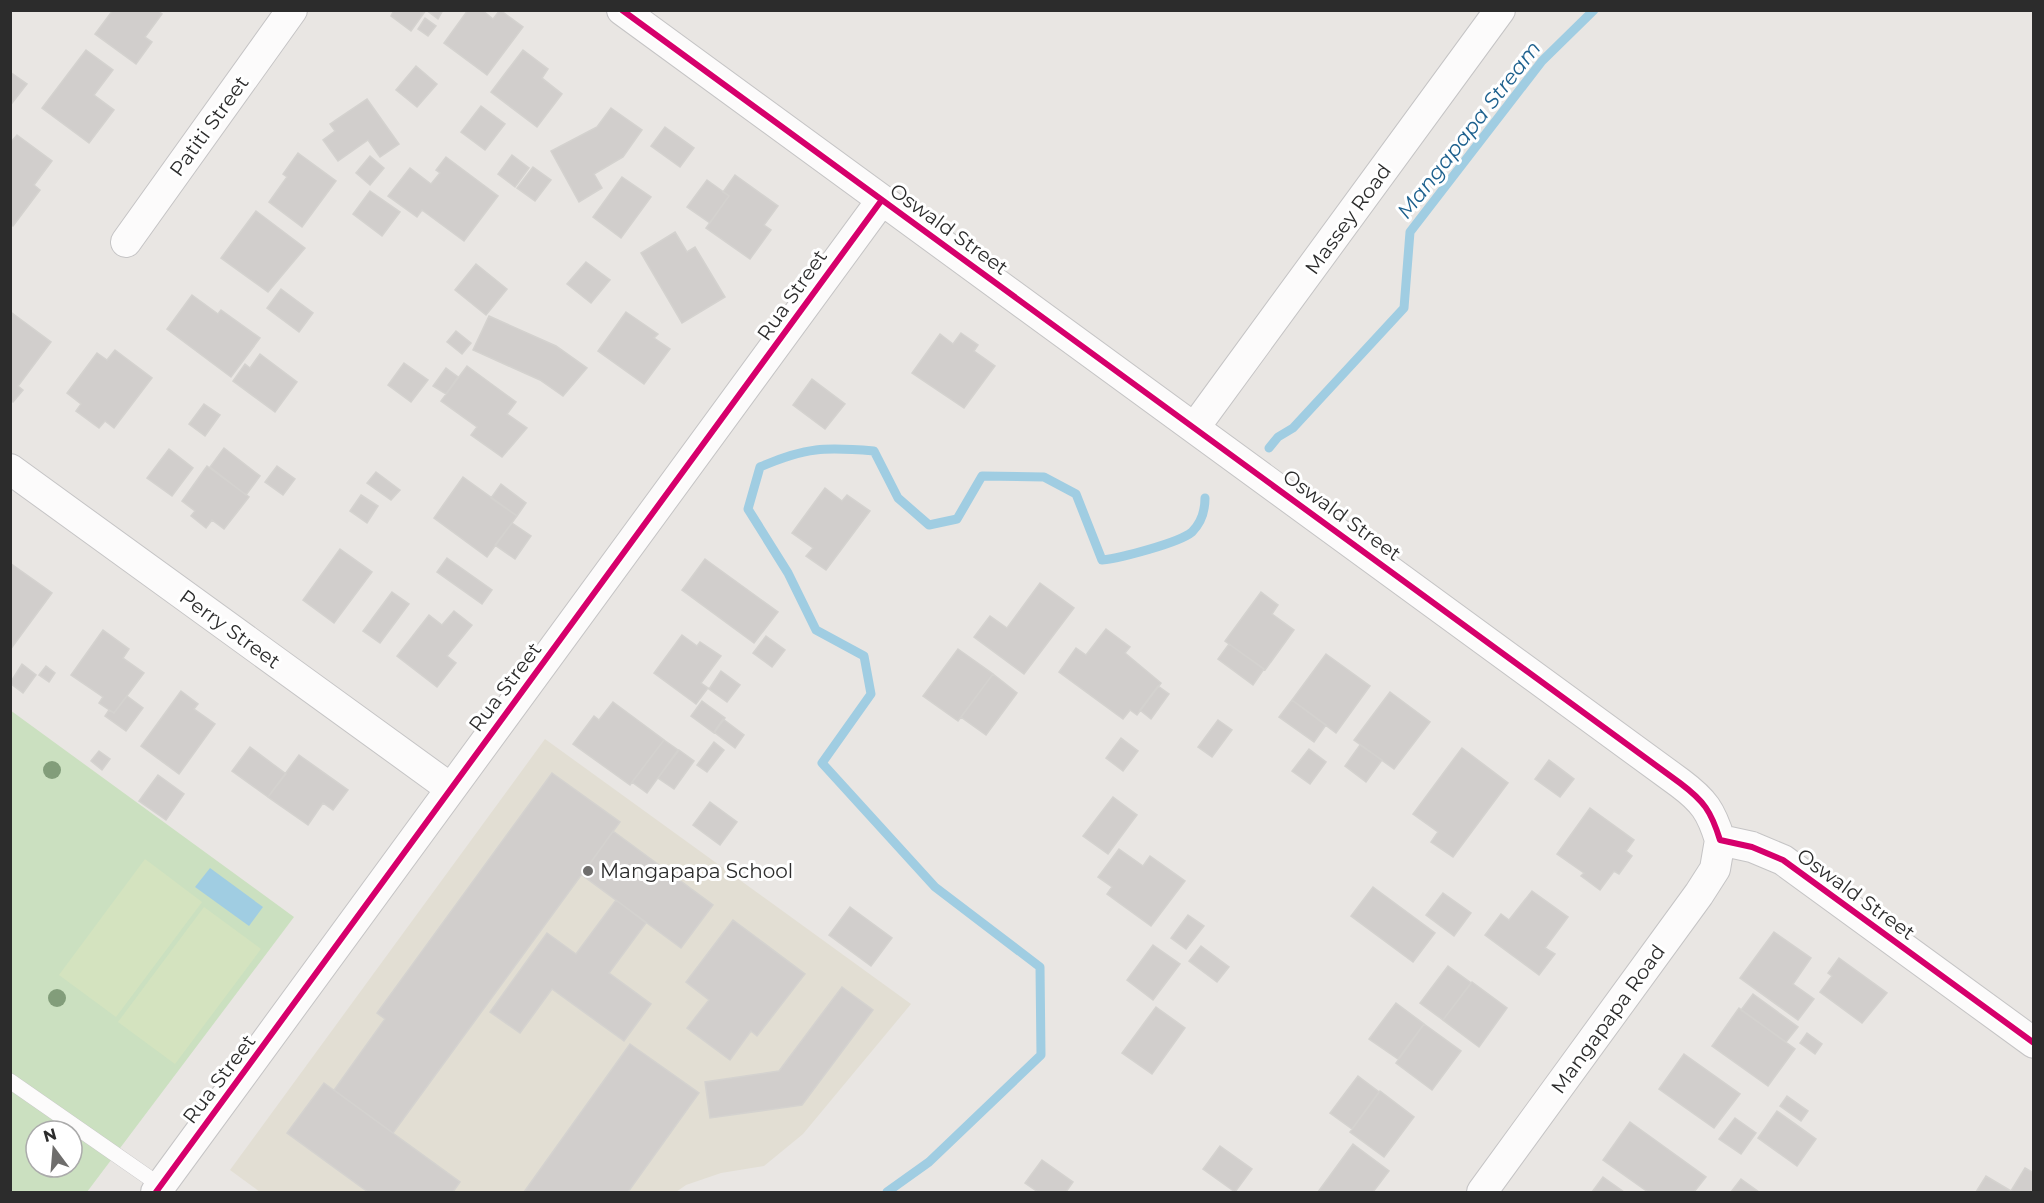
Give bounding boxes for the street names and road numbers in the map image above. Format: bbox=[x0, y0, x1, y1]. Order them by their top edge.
street label: Patiti Street bbox=[164, 71, 254, 181]
street label: Massey Road bbox=[1300, 159, 1396, 279]
street label: Oswald Street bbox=[885, 178, 1013, 280]
street label: Rua Street bbox=[752, 245, 832, 345]
street label: Oswald Street bbox=[1278, 464, 1406, 566]
street label: Perry Street bbox=[175, 584, 285, 674]
street label: Rua Street bbox=[464, 638, 546, 736]
street label: Oswald Street bbox=[1792, 843, 1920, 945]
street label: Mangapapa Road bbox=[1546, 940, 1670, 1098]
street label: Rua Street bbox=[178, 1030, 260, 1128]

